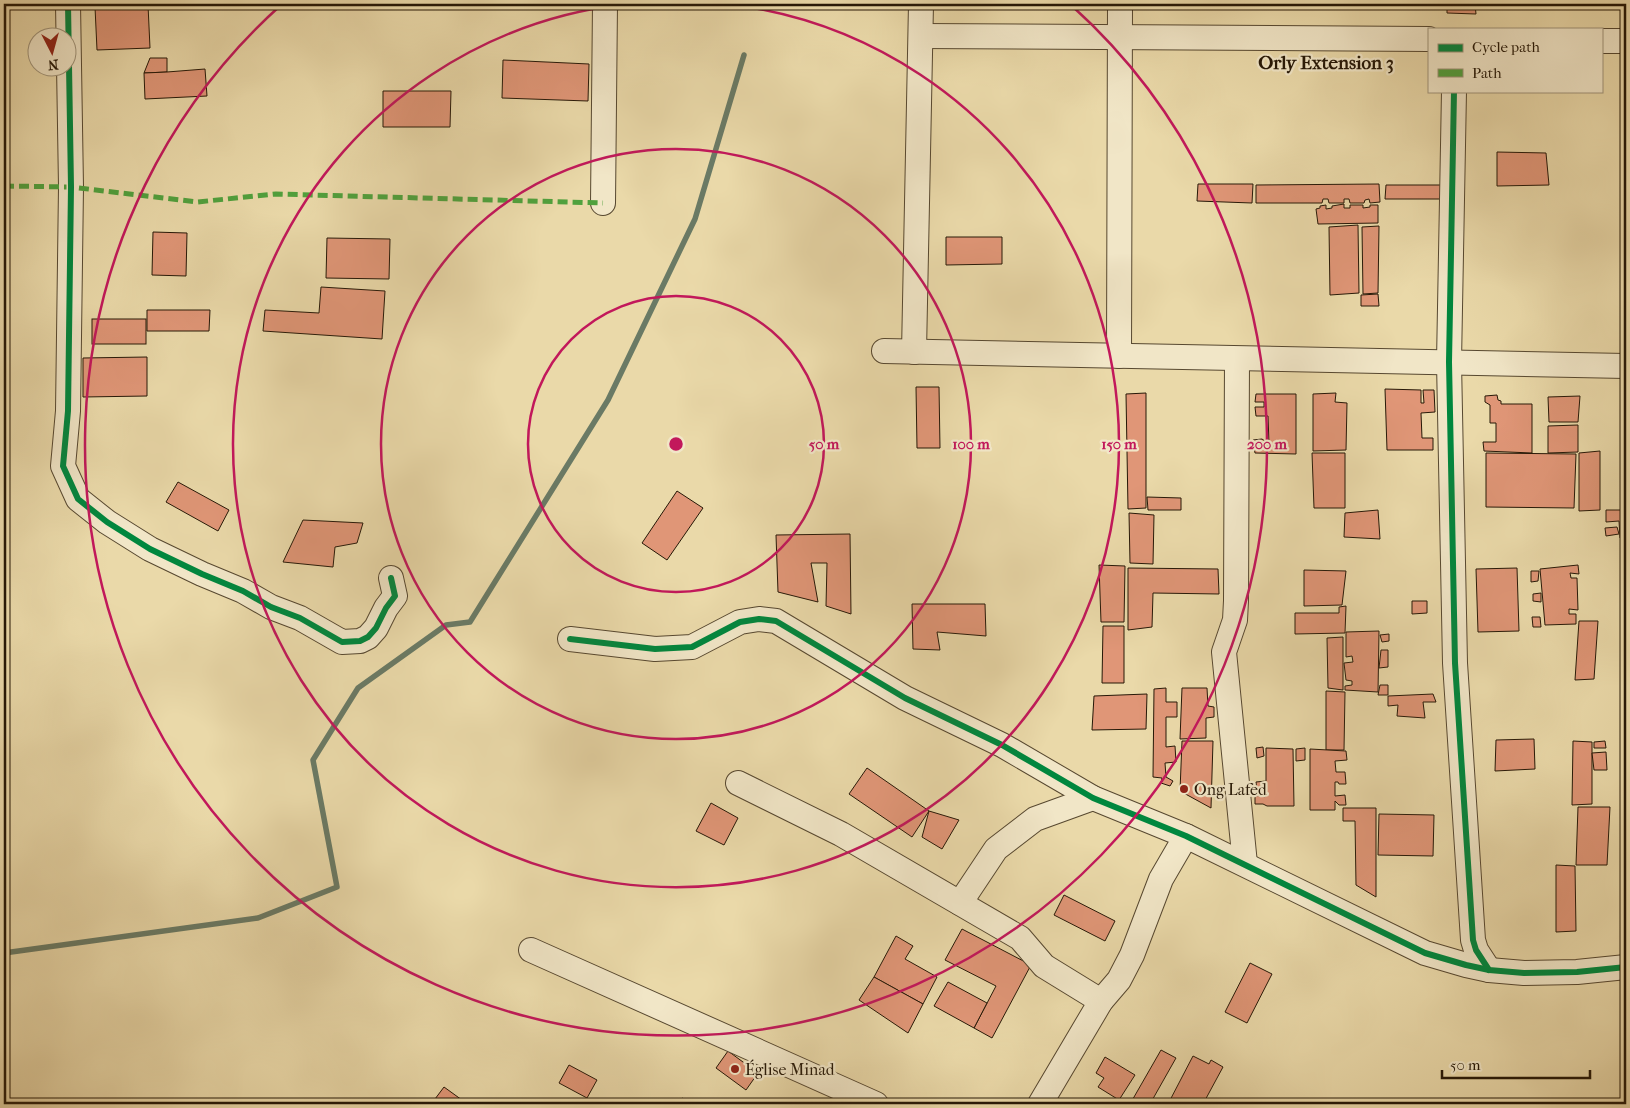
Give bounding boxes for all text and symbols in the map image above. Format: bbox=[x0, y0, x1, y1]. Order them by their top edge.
north arrow bbox=[28, 28, 78, 78]
legend bbox=[1428, 28, 1602, 92]
text: Cycle path bbox=[1472, 38, 1540, 56]
district label: Orly Extension 3 bbox=[1258, 52, 1394, 74]
text: N bbox=[47, 55, 59, 73]
text: Path bbox=[1472, 64, 1502, 82]
centre of rings bbox=[667, 435, 685, 453]
text: 50 m bbox=[809, 435, 840, 453]
text: 100 m bbox=[952, 435, 990, 453]
text: 150 m bbox=[1101, 435, 1137, 453]
text: 200 m bbox=[1247, 435, 1287, 453]
place label: Ong Lafed bbox=[1194, 780, 1267, 799]
marker: Ong Lafed bbox=[1178, 783, 1190, 795]
scale bar bbox=[1442, 1048, 1590, 1080]
text: 50 m bbox=[1450, 1056, 1481, 1074]
place label: Église Minad bbox=[745, 1059, 835, 1079]
marker: Église Minad bbox=[729, 1063, 741, 1075]

